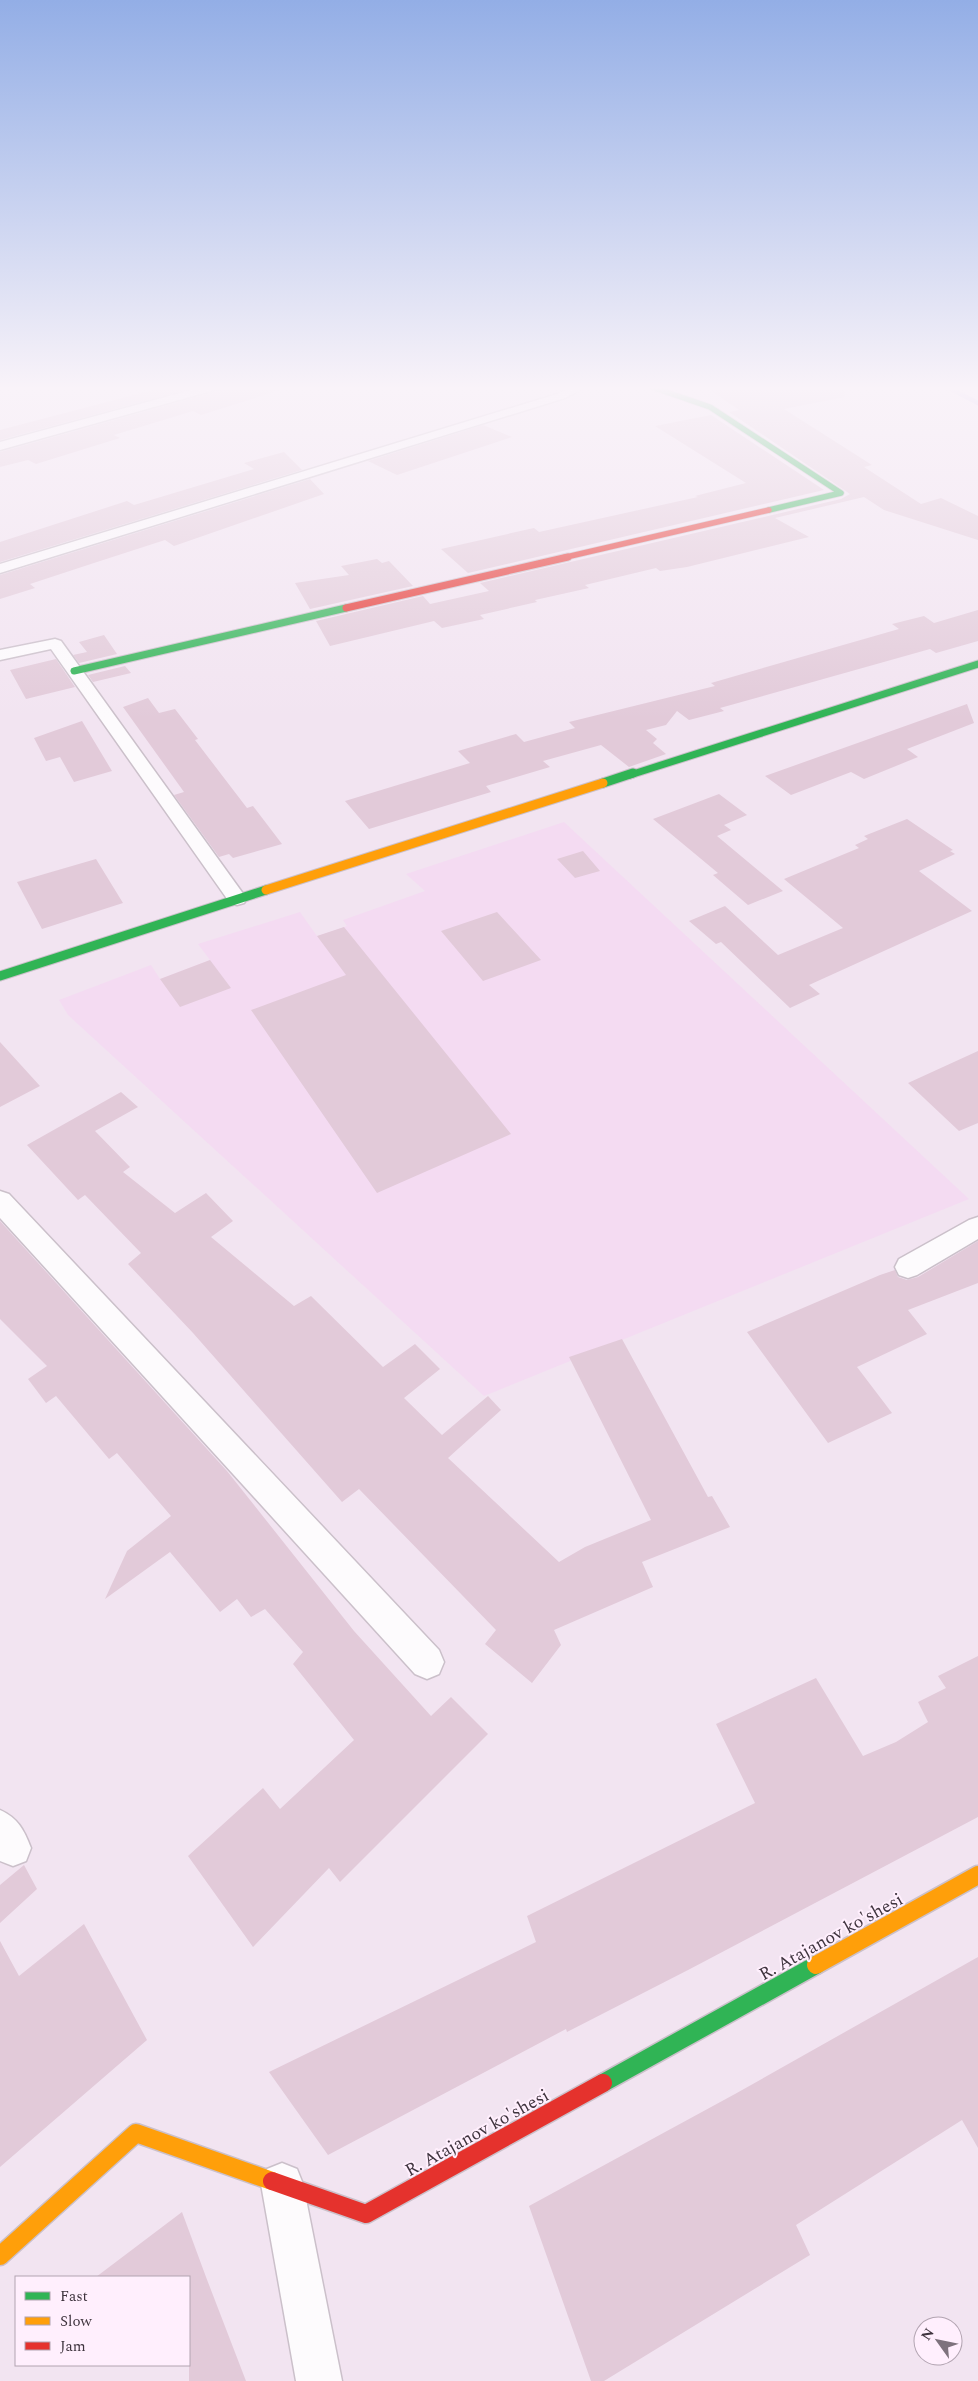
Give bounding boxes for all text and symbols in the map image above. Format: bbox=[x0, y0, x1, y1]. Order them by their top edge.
street label: R. Atajanov ko'shesi bbox=[754, 1886, 908, 1988]
street label: R. Atajanov ko'shesi bbox=[400, 2082, 554, 2184]
legend bbox=[15, 2276, 190, 2366]
text: Fast bbox=[60, 2285, 88, 2308]
text: Slow bbox=[60, 2310, 92, 2333]
north arrow bbox=[913, 2316, 963, 2366]
text: N bbox=[916, 2324, 939, 2345]
text: Jam bbox=[60, 2335, 86, 2358]

